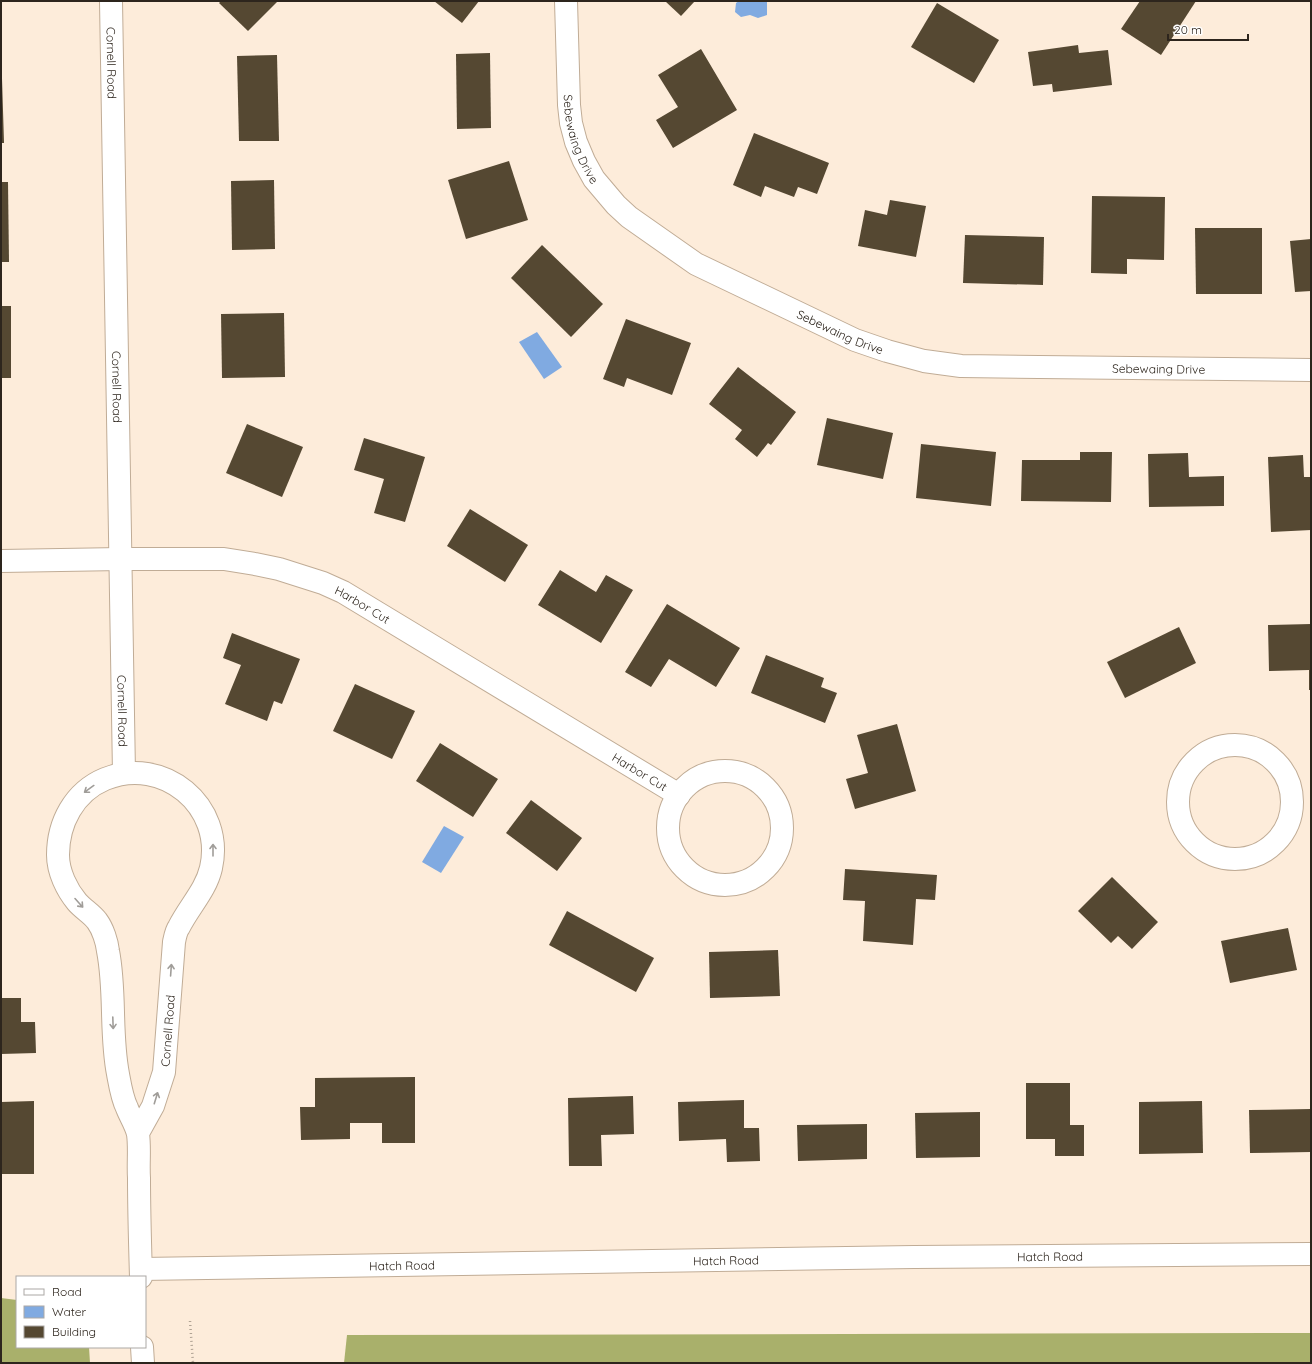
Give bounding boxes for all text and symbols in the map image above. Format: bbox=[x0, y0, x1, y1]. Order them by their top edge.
scale bar bbox=[1168, 16, 1248, 42]
text: 20 m bbox=[1174, 22, 1202, 37]
street label: Cornell Road bbox=[104, 27, 120, 99]
street label: Sebewaing Drive bbox=[561, 94, 602, 187]
street label: Sebewaing Drive bbox=[795, 306, 886, 357]
street label: Cornell Road bbox=[109, 351, 126, 423]
street label: Sebewaing Drive bbox=[1112, 360, 1206, 376]
street label: Harbor Cut bbox=[333, 582, 393, 626]
street label: Cornell Road bbox=[115, 675, 131, 747]
street label: Harbor Cut bbox=[610, 749, 670, 794]
one-way arrow bbox=[84, 785, 95, 793]
one-way arrow bbox=[209, 844, 217, 857]
one-way arrow bbox=[74, 898, 84, 908]
one-way arrow bbox=[168, 964, 175, 977]
street label: Cornell Road bbox=[157, 994, 177, 1067]
one-way arrow bbox=[110, 1016, 117, 1029]
one-way arrow bbox=[153, 1092, 160, 1105]
street label: Hatch Road bbox=[1017, 1248, 1083, 1264]
street label: Hatch Road bbox=[693, 1252, 759, 1268]
street label: Hatch Road bbox=[369, 1257, 435, 1273]
legend bbox=[16, 1276, 146, 1348]
text: Road bbox=[52, 1284, 82, 1299]
text: Water bbox=[52, 1304, 87, 1319]
text: Building bbox=[52, 1324, 96, 1339]

